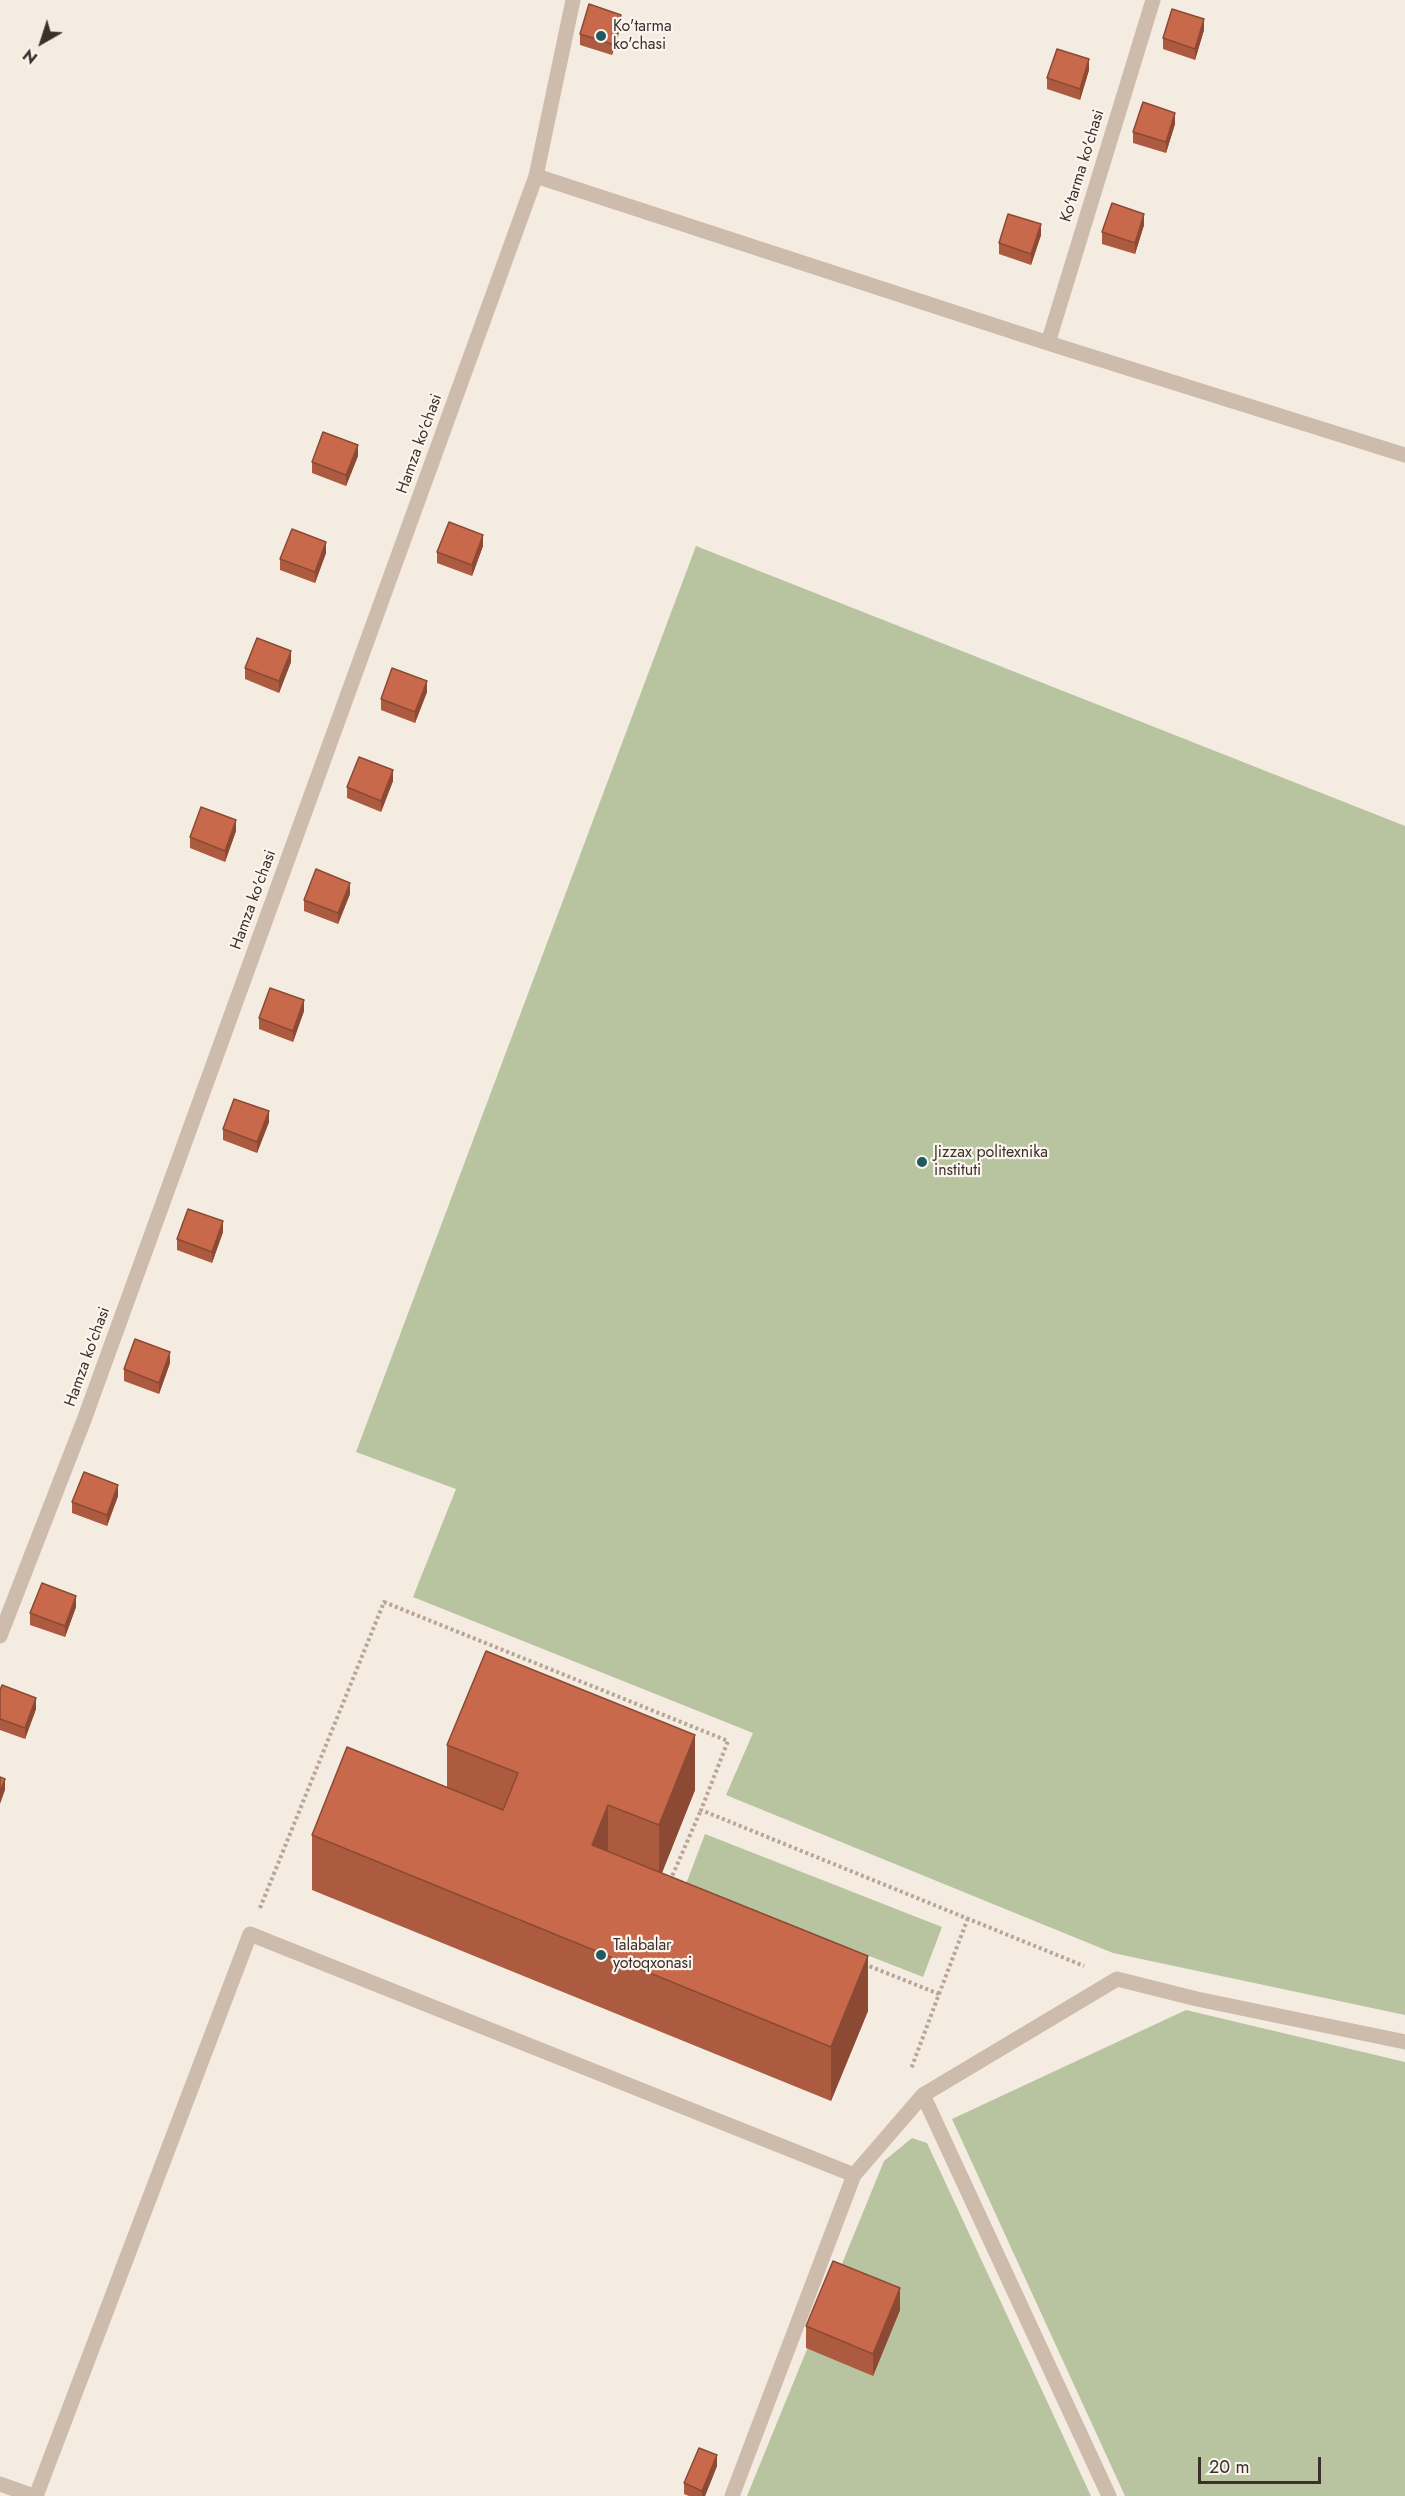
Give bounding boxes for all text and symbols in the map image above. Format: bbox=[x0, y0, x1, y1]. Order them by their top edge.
north arrow bbox=[12, 12, 72, 72]
place label: Ko'tarma ko'chasi bbox=[613, 17, 672, 55]
marker: Ko'tarma ko'chasi bbox=[594, 29, 608, 43]
text: N bbox=[18, 43, 43, 69]
street label: Ko'tarma ko'chasi bbox=[1057, 107, 1109, 225]
street label: Hamza ko'chasi bbox=[393, 392, 447, 496]
street label: Hamza ko'chasi bbox=[227, 848, 281, 952]
place label: Jizzax politexnika instituti bbox=[934, 1143, 1048, 1181]
marker: Jizzax politexnika instituti bbox=[915, 1155, 929, 1169]
street label: Hamza ko'chasi bbox=[61, 1305, 115, 1409]
place label: Talabalar yotoqxonasi bbox=[613, 1936, 692, 1974]
marker: Talabalar yotoqxonasi bbox=[594, 1948, 608, 1962]
scale bar bbox=[1201, 2445, 1324, 2483]
text: 20 m bbox=[1209, 2454, 1249, 2480]

